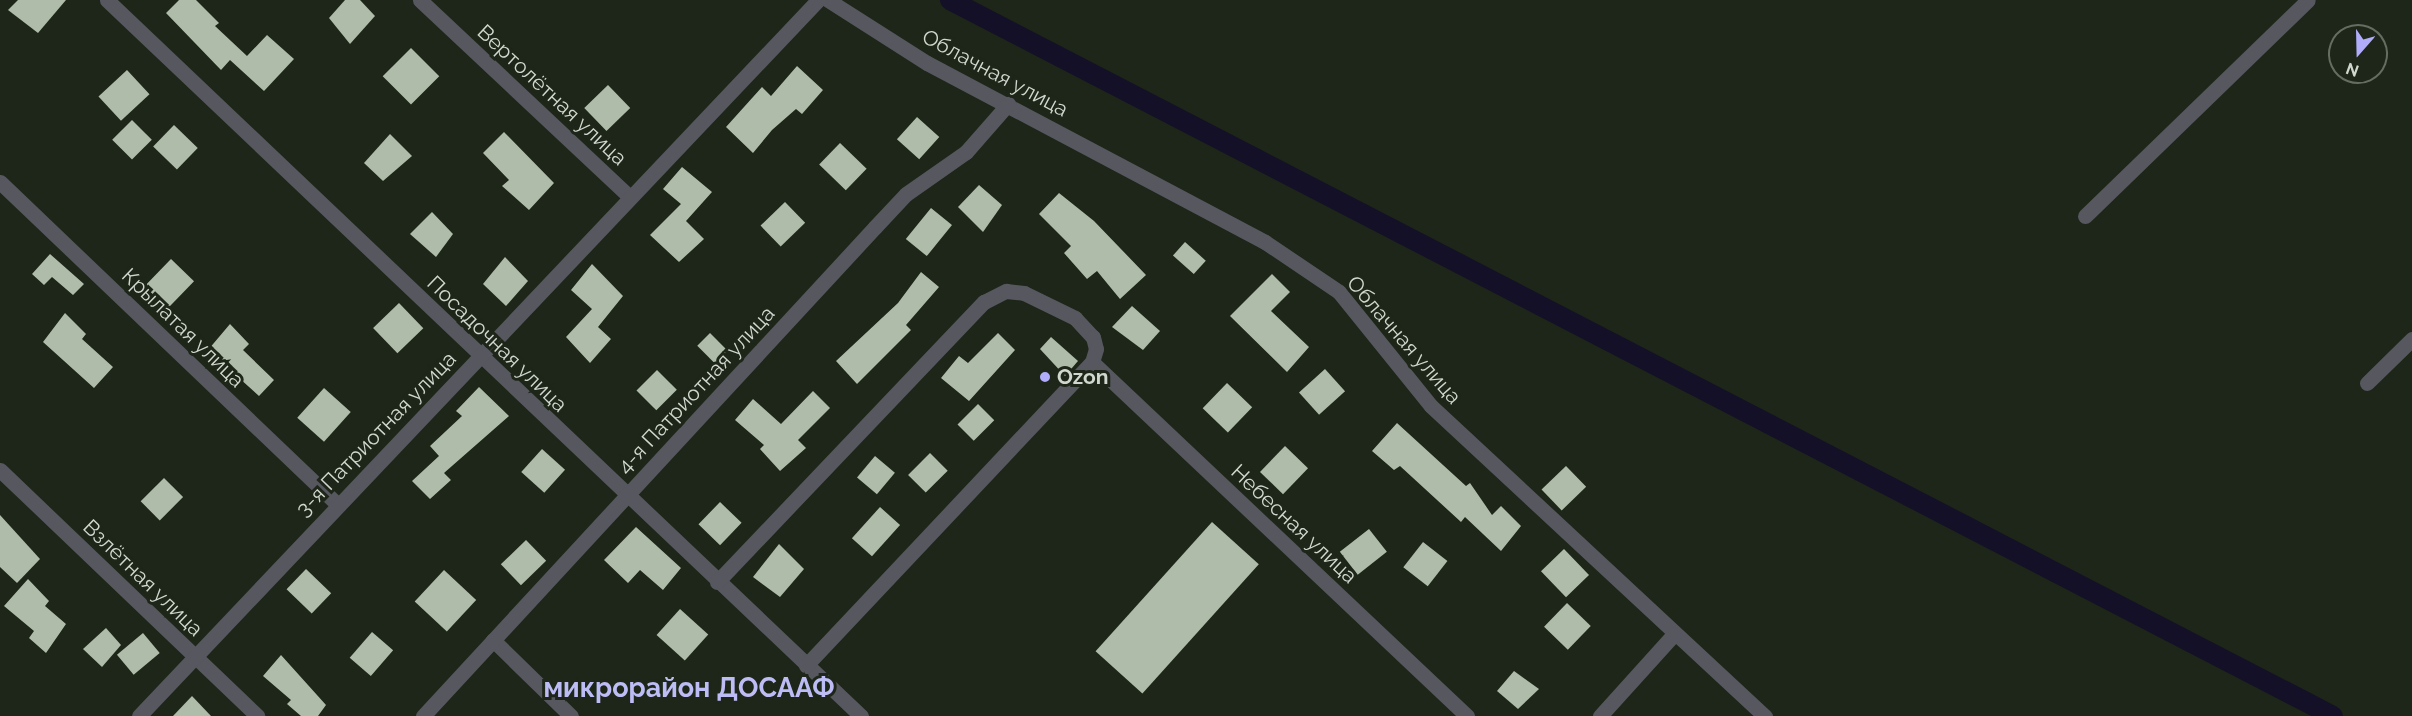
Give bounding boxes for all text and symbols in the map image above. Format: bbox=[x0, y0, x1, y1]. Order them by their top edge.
street label: Вертолётная улица bbox=[472, 19, 632, 171]
street label: Облачная улица bbox=[918, 24, 1072, 122]
north arrow bbox=[2328, 24, 2388, 84]
text: N bbox=[2343, 58, 2361, 81]
street label: Крылатая улица bbox=[116, 263, 250, 393]
street label: Посадочная улица bbox=[422, 271, 572, 417]
street label: Облачная улица bbox=[1341, 271, 1467, 409]
street label: 4-я Патриотная улица bbox=[612, 301, 780, 479]
street label: 3-я Патриотная улица bbox=[291, 346, 461, 522]
place label: Ozon bbox=[1057, 364, 1108, 390]
marker: Ozon bbox=[1038, 370, 1052, 384]
street label: Небесная улица bbox=[1226, 459, 1362, 589]
street label: Взлётная улица bbox=[78, 514, 208, 642]
district label: микрорайон ДОСААФ bbox=[543, 672, 835, 704]

